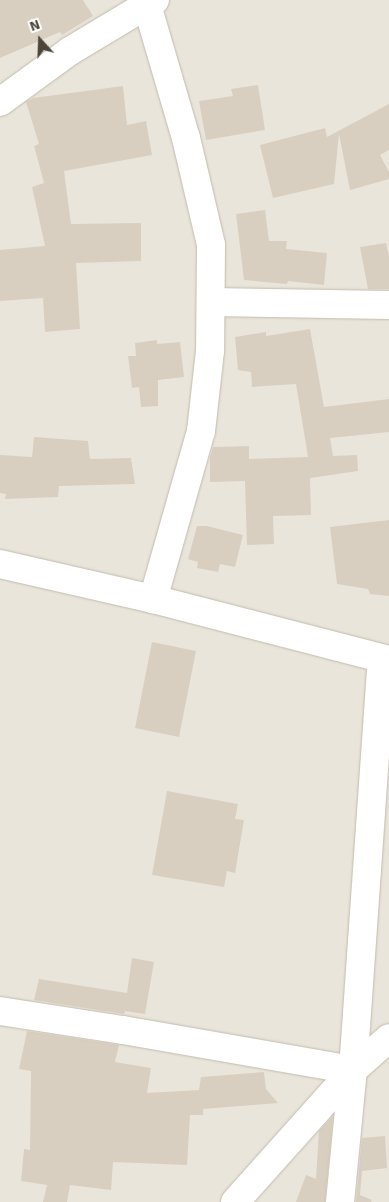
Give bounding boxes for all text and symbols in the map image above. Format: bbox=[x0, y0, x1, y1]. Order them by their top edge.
north arrow bbox=[15, 15, 65, 65]
text: N bbox=[27, 16, 42, 35]

